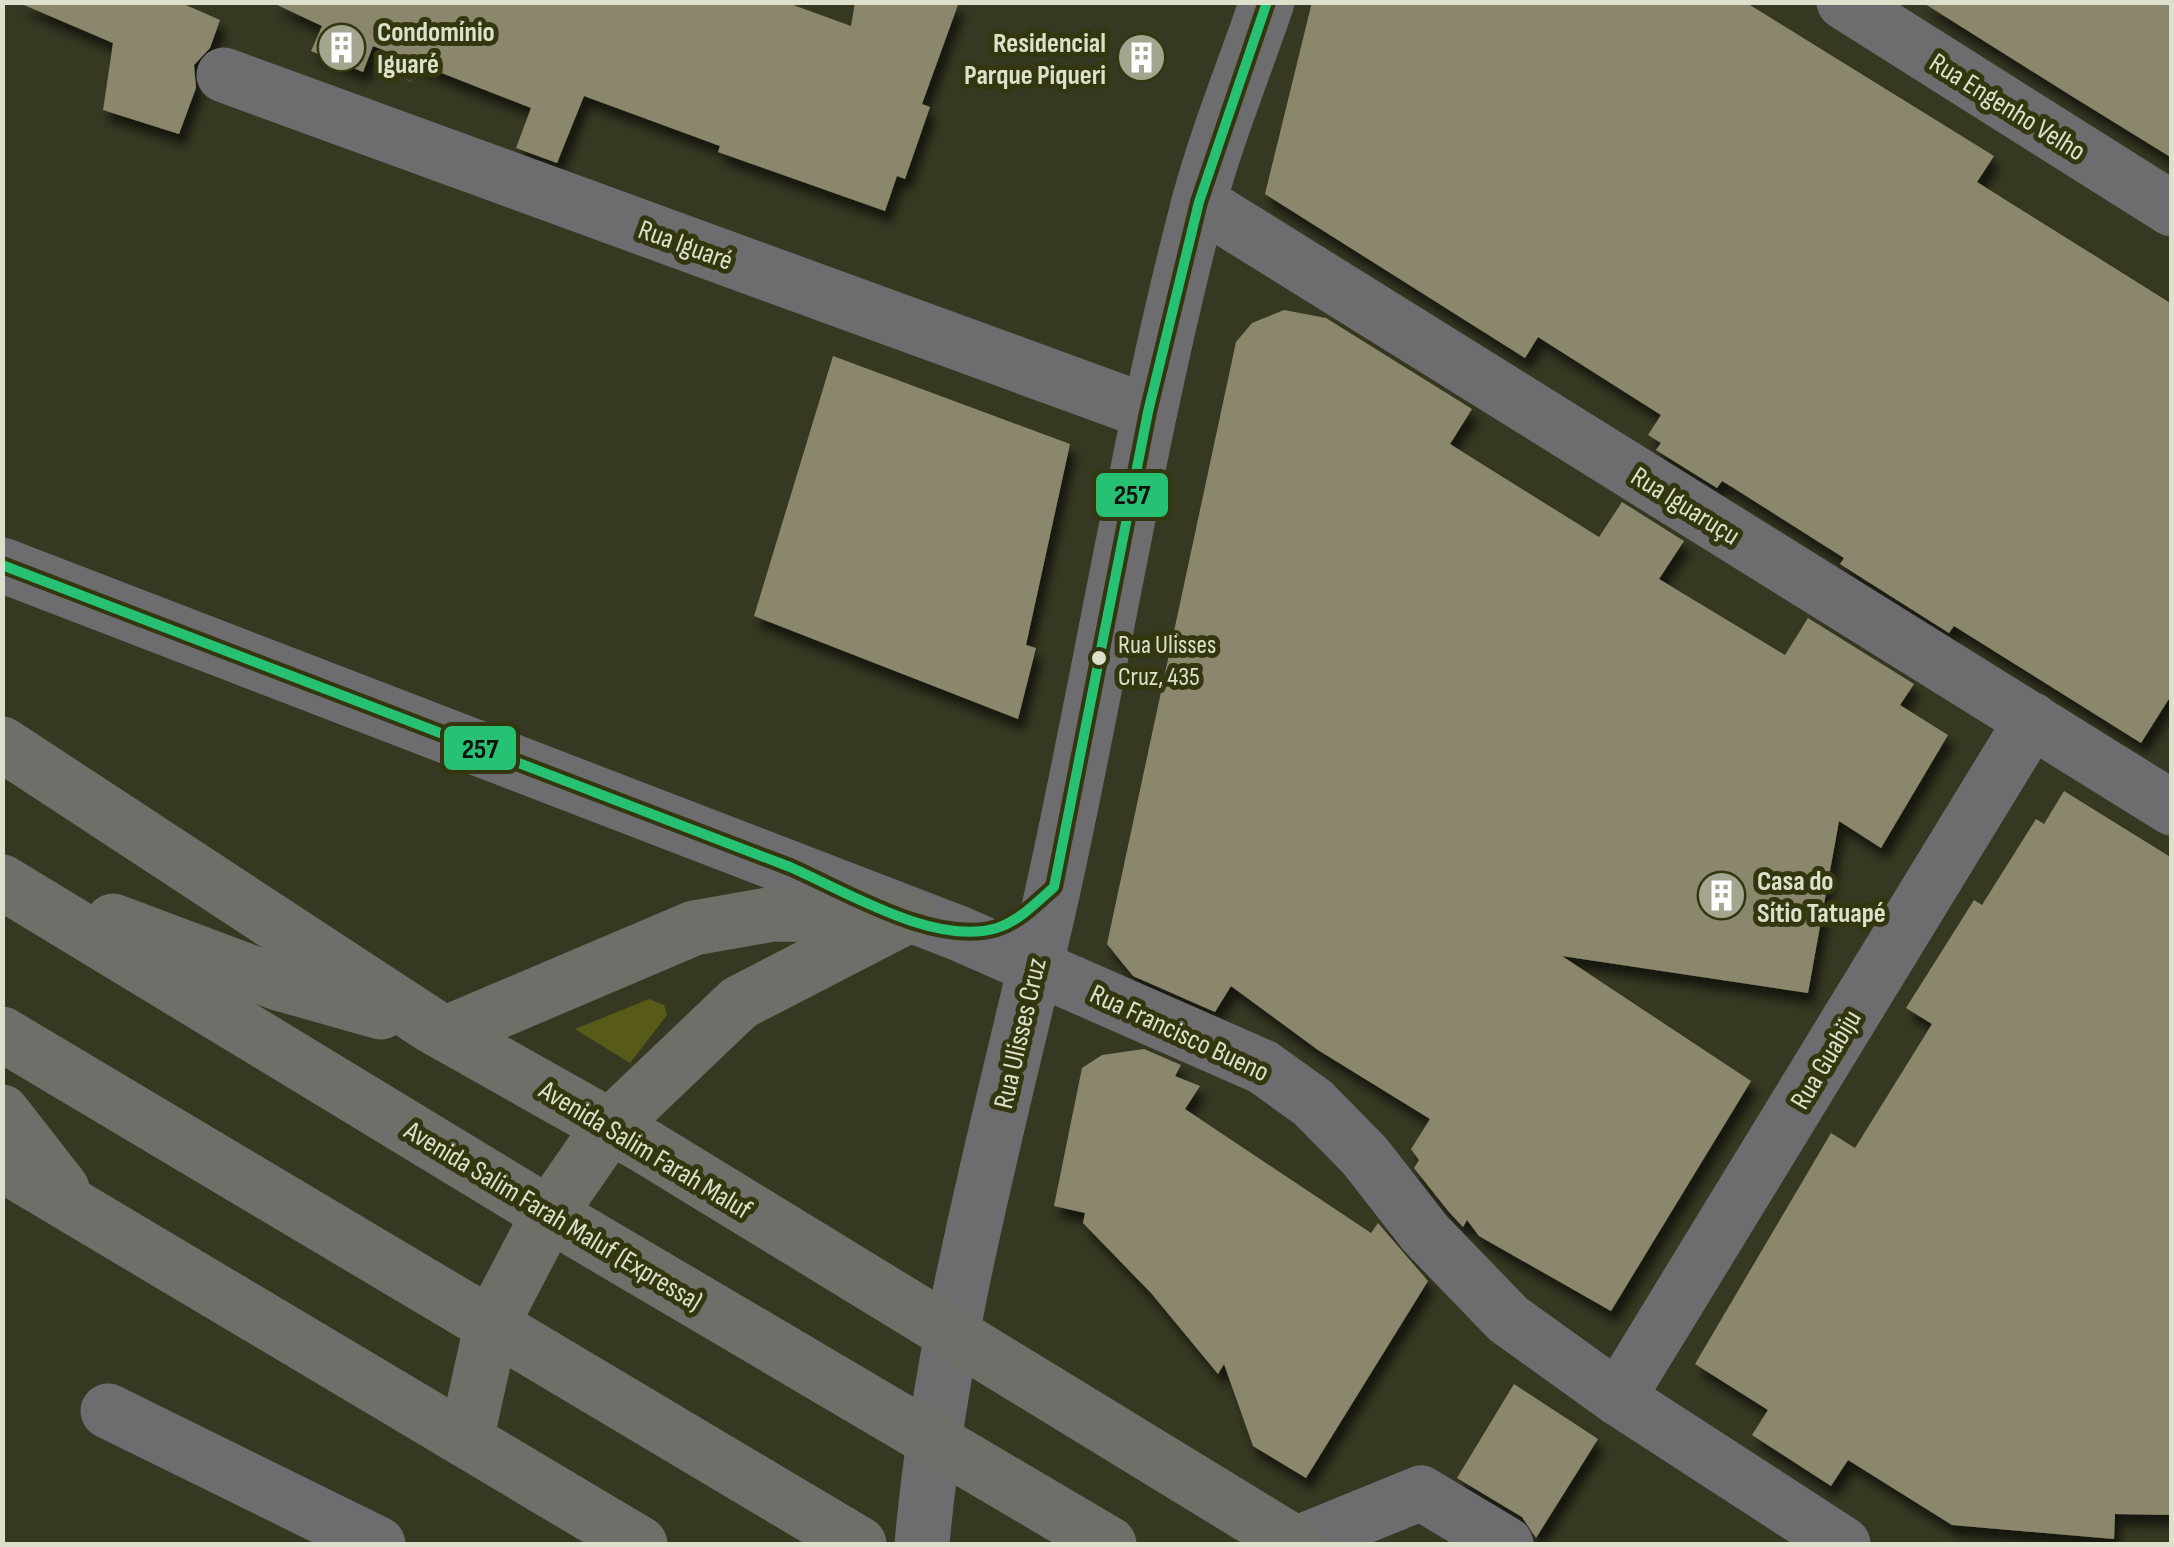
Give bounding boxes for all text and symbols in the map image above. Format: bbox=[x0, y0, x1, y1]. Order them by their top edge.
place label: Condomínio Iguaré bbox=[377, 16, 495, 81]
building icon: Condomínio Iguaré bbox=[316, 21, 368, 73]
place label: Residencial Parque Piqueri bbox=[964, 27, 1106, 92]
building icon: Residencial Parque Piqueri bbox=[1115, 32, 1167, 84]
street label: Rua Engenho Velho bbox=[1923, 46, 2091, 168]
street label: Rua Iguaré bbox=[634, 213, 737, 278]
street label: Rua Iguaruçu bbox=[1625, 460, 1746, 553]
line badge: 257 bbox=[1094, 471, 1170, 519]
text: 257 bbox=[1114, 479, 1151, 512]
place label: Rua Ulisses Cruz, 435 bbox=[1118, 630, 1216, 693]
marker: Rua Ulisses Cruz, 435 bbox=[1089, 648, 1109, 668]
line badge: 257 bbox=[442, 724, 518, 772]
text: 257 bbox=[462, 733, 499, 766]
place label: Casa do Sítio Tatuapé bbox=[1757, 865, 1886, 930]
building icon: Casa do Sítio Tatuapé bbox=[1696, 870, 1748, 922]
street label: Rua Ulisses Cruz bbox=[987, 955, 1054, 1112]
street label: Rua Francisco Bueno bbox=[1085, 978, 1274, 1089]
street label: Rua Guabiju bbox=[1784, 1004, 1869, 1115]
street label: Avenida Salim Farah Maluf bbox=[532, 1073, 758, 1227]
street label: Avenida Salim Farah Maluf (Expressa) bbox=[398, 1114, 708, 1318]

